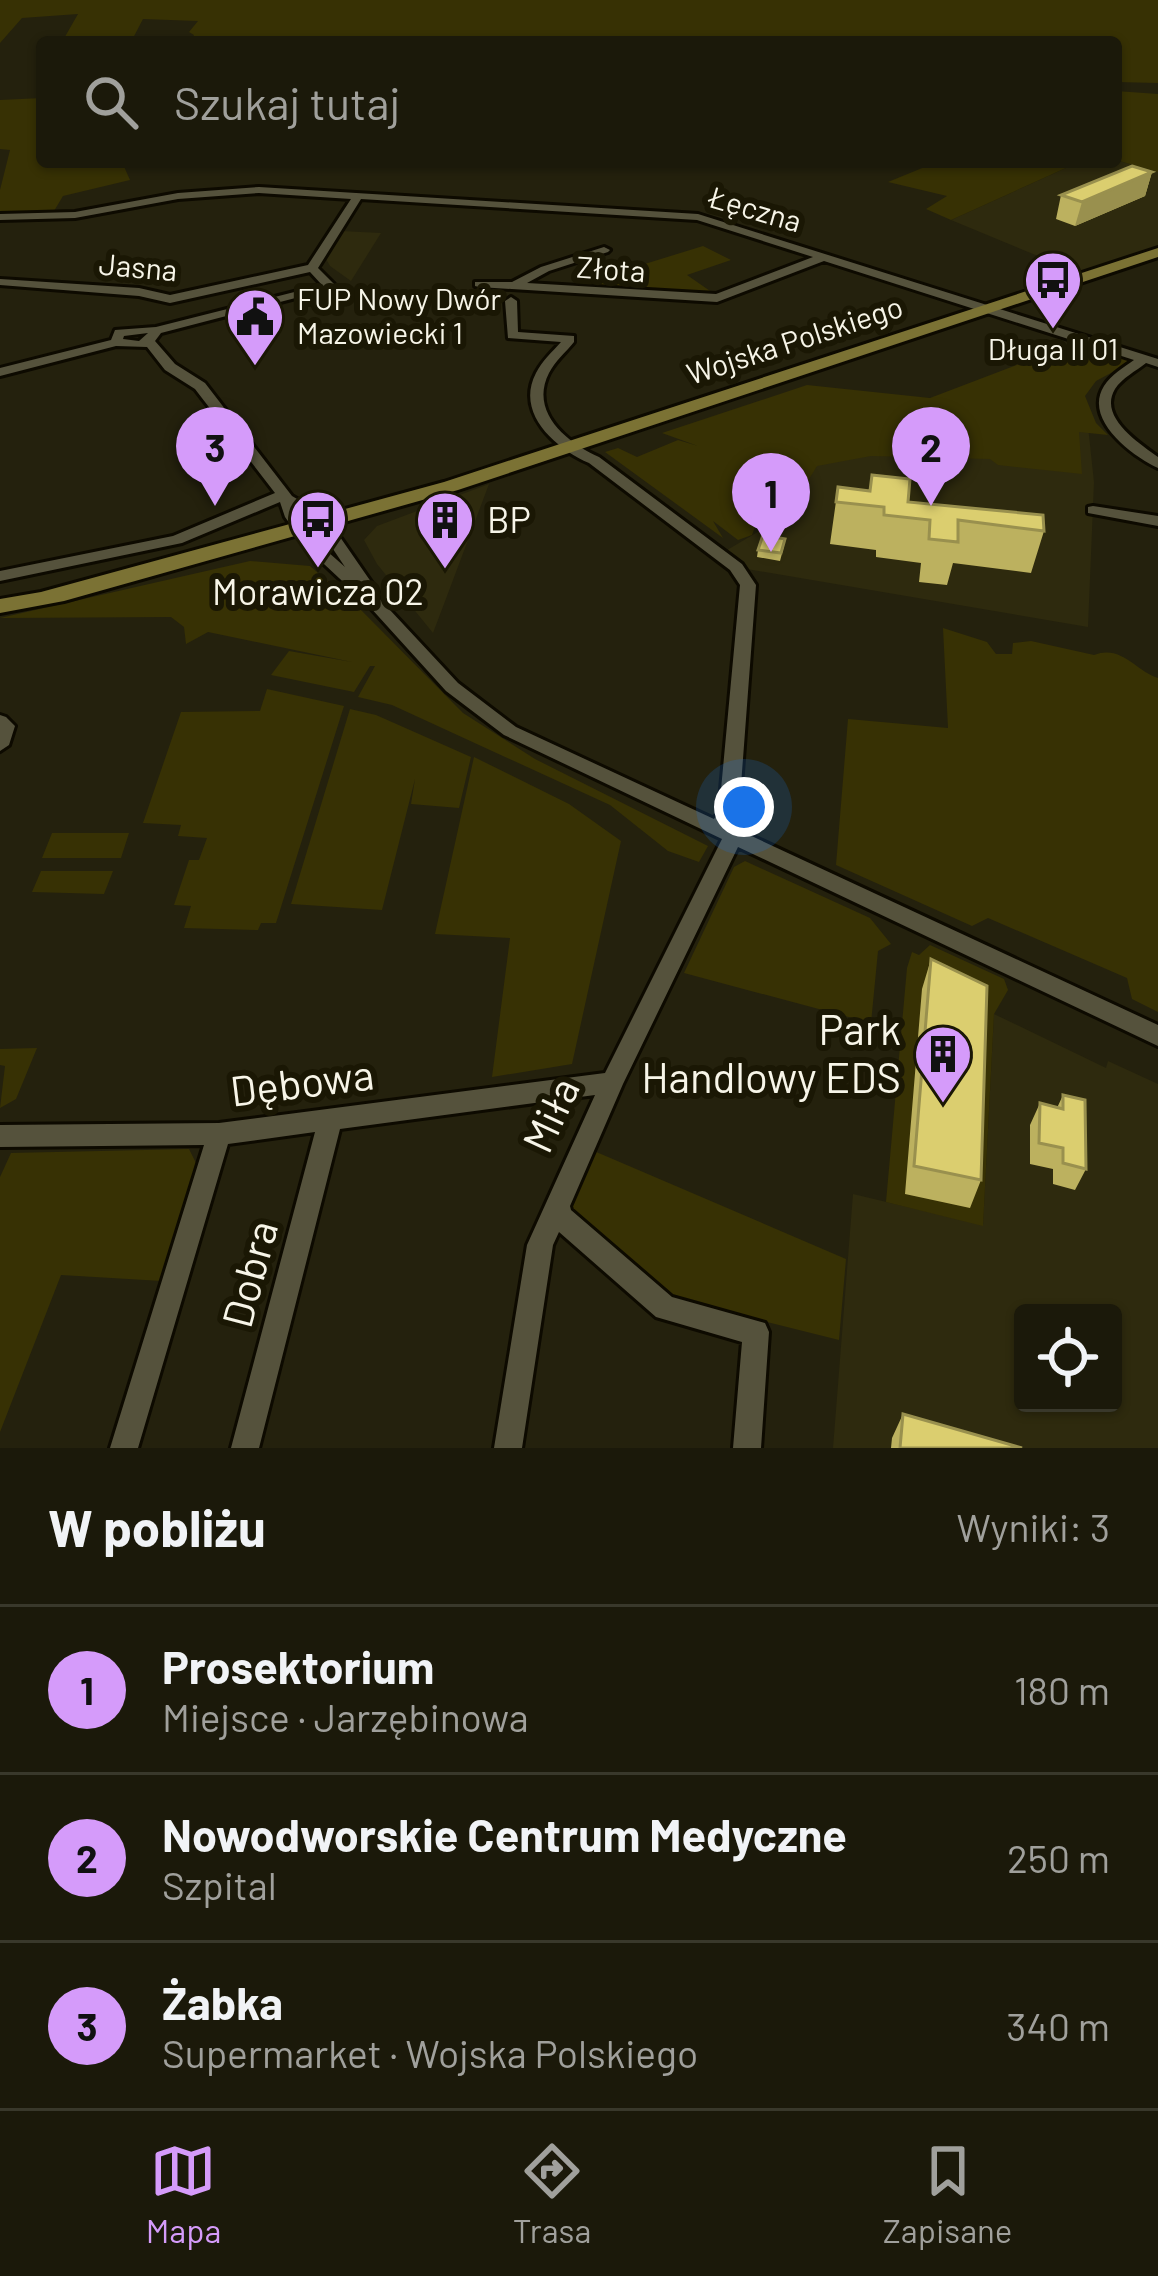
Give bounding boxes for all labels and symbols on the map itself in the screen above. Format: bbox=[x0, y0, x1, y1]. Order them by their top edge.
street label: Łęczna bbox=[704, 177, 806, 238]
street label: Jasna bbox=[97, 245, 179, 287]
street label: Złota bbox=[575, 248, 647, 288]
bus stop icon: Długa II 01 bbox=[1022, 249, 1084, 331]
place label: FUP Nowy Dwór Mazowiecki 1 bbox=[297, 280, 501, 350]
public building icon: FUP Nowy Dwór Mazowiecki 1 bbox=[224, 286, 286, 368]
street label: Wojska Polskiego bbox=[682, 287, 907, 391]
place label: Długa II 01 bbox=[988, 330, 1118, 366]
pin: 3 bbox=[176, 407, 254, 506]
pin: 2 bbox=[892, 407, 970, 506]
pin: 1 bbox=[732, 453, 810, 552]
bus stop icon: Morawicza 02 bbox=[287, 488, 349, 570]
building icon: BP bbox=[414, 489, 476, 571]
place label: BP bbox=[487, 497, 531, 540]
place label: Morawicza 02 bbox=[212, 569, 424, 612]
your location bbox=[714, 777, 774, 837]
place label: Park Handlowy EDS bbox=[641, 1003, 901, 1102]
building icon: Park Handlowy EDS bbox=[912, 1023, 974, 1105]
street label: Dębowa bbox=[227, 1047, 376, 1115]
street label: Miła bbox=[510, 1069, 588, 1159]
street label: Dobra bbox=[210, 1215, 286, 1332]

